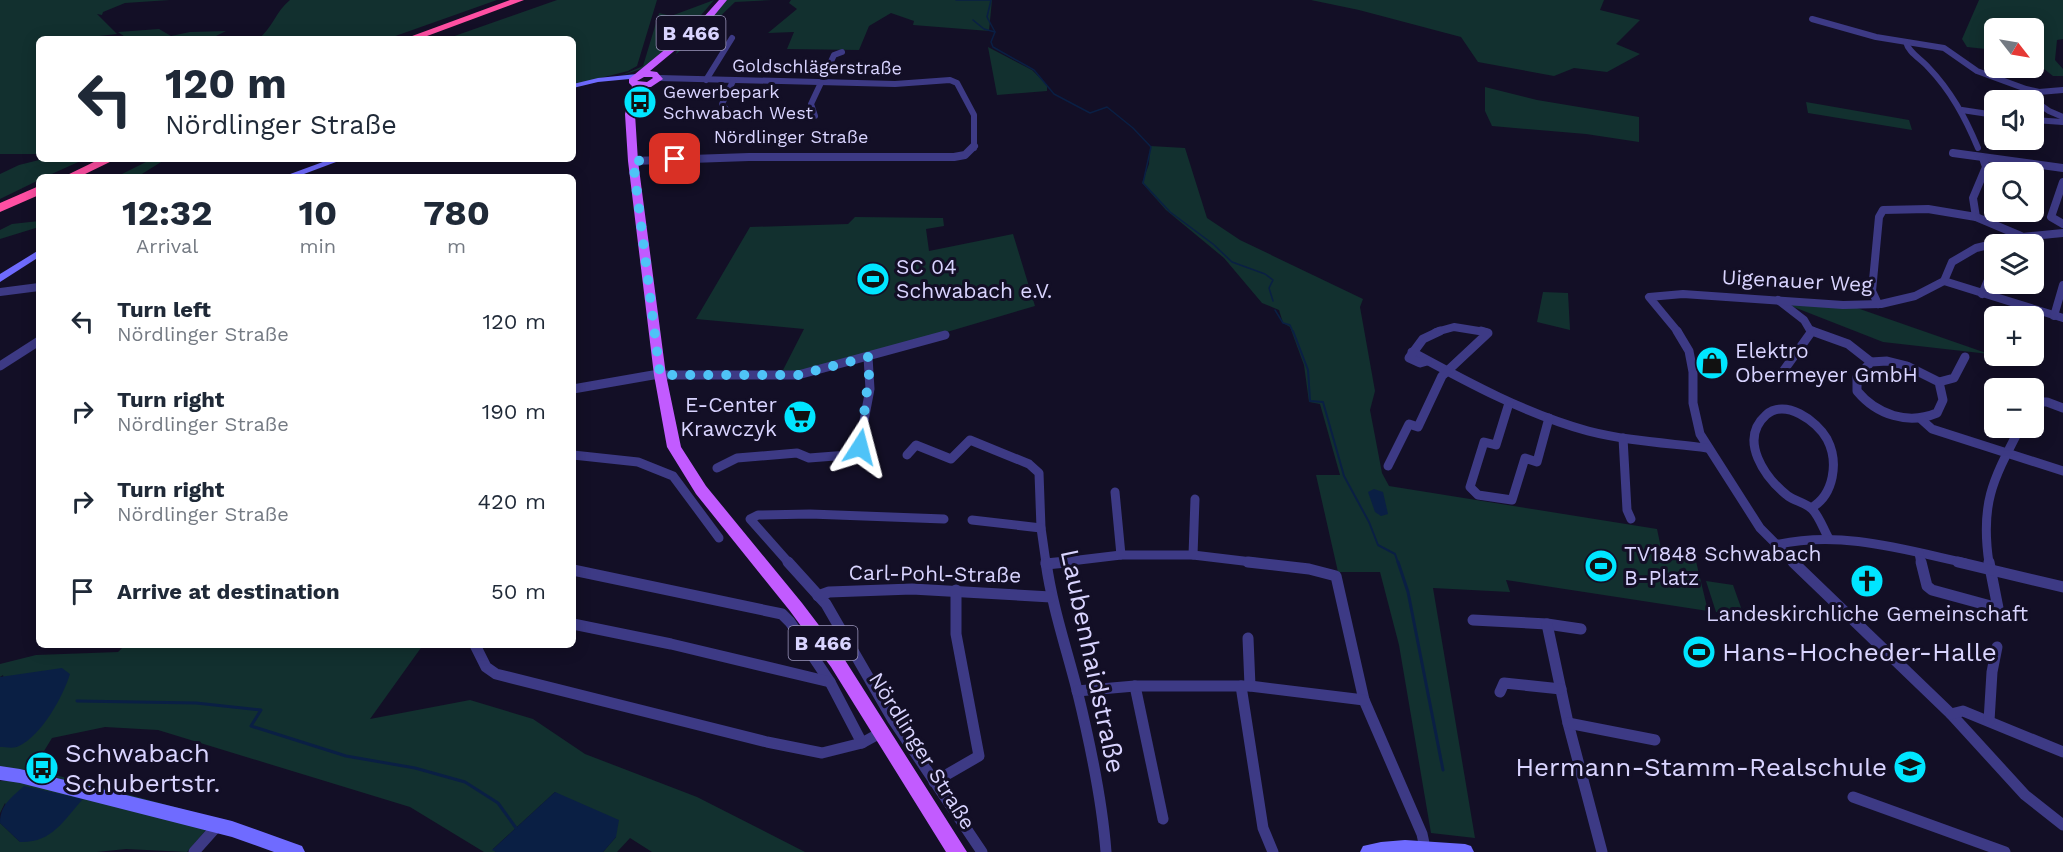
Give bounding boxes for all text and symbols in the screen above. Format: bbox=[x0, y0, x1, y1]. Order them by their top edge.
road number: B 466 bbox=[656, 16, 726, 50]
north arrow bbox=[1984, 18, 2044, 78]
map controls bbox=[1984, 18, 2044, 438]
street label: Goldschlägerstraße bbox=[732, 55, 902, 78]
text: 120 m bbox=[165, 59, 287, 108]
icon: left bbox=[66, 60, 144, 138]
place label: Gewerbepark Schwabach West bbox=[663, 81, 814, 123]
bus stop icon: Gewerbepark Schwabach West bbox=[622, 84, 658, 120]
button: sound bbox=[1984, 90, 2044, 150]
text: Nördlinger Straße bbox=[165, 109, 397, 141]
street label: Nördlinger Straße bbox=[714, 126, 868, 147]
pin bbox=[649, 133, 700, 184]
icon: arrive bbox=[658, 142, 691, 175]
button: search bbox=[1984, 162, 2044, 222]
text: 12:32 bbox=[122, 192, 213, 234]
text: 10 bbox=[299, 192, 337, 234]
text: 780 bbox=[423, 192, 490, 234]
text: Arrival bbox=[136, 234, 198, 258]
text: min bbox=[299, 234, 336, 258]
text: m bbox=[447, 234, 466, 258]
button: layers bbox=[1984, 234, 2044, 294]
place label: SC 04 Schwabach e.V. bbox=[896, 254, 1052, 303]
sports icon: SC 04 Schwabach e.V. bbox=[855, 261, 891, 297]
street label: Uigenauer Weg bbox=[1721, 264, 1874, 297]
text: Turn left bbox=[117, 297, 211, 322]
icon: left bbox=[66, 305, 99, 338]
button: + bbox=[1984, 306, 2044, 366]
text: 120 m bbox=[482, 309, 546, 334]
text: Nördlinger Straße bbox=[117, 322, 289, 346]
place label: Elektro Obermeyer GmbH bbox=[1735, 338, 1918, 387]
shop icon: Elektro Obermeyer GmbH bbox=[1694, 345, 1730, 381]
button: − bbox=[1984, 378, 2044, 438]
text: Turn right bbox=[117, 387, 224, 412]
place label: E-Center Krawczyk bbox=[680, 392, 777, 441]
icon: right bbox=[66, 395, 99, 428]
text: 190 m bbox=[482, 399, 546, 424]
supermarket icon: E-Center Krawczyk bbox=[782, 399, 818, 435]
text: Nördlinger Straße bbox=[117, 412, 289, 436]
position arrow bbox=[828, 415, 892, 479]
text: Turn right bbox=[117, 477, 224, 502]
icon: right bbox=[66, 485, 99, 518]
text: 420 m bbox=[478, 489, 546, 514]
text: Nördlinger Straße bbox=[117, 502, 289, 526]
place label: TV1848 Schwabach B-Platz bbox=[1624, 541, 1821, 590]
street label: Laubenhaidstraße bbox=[1055, 546, 1131, 776]
sports icon: TV1848 Schwabach B-Platz bbox=[1583, 548, 1619, 584]
street label: Carl-Pohl-Straße bbox=[849, 559, 1022, 588]
church icon: Landeskirchliche Gemeinschaft bbox=[1849, 563, 1885, 599]
icon: arrive bbox=[66, 575, 99, 608]
text: Arrive at destination bbox=[117, 579, 340, 604]
text: 50 m bbox=[491, 579, 546, 604]
place label: Landeskirchliche Gemeinschaft bbox=[1706, 601, 2028, 626]
road number: B 466 bbox=[788, 626, 858, 660]
sports icon: Hans-Hocheder-Halle bbox=[1681, 634, 1717, 670]
place label: Hans-Hocheder-Halle bbox=[1722, 637, 1997, 667]
street label: Nördlinger Straße bbox=[864, 668, 981, 834]
place label: Schwabach Schubertstr. bbox=[65, 738, 220, 798]
school or university icon: Hermann-Stamm-Realschule bbox=[1892, 749, 1928, 785]
bus stop icon: Schwabach Schubertstr. bbox=[24, 750, 60, 786]
place label: Hermann-Stamm-Realschule bbox=[1515, 752, 1887, 782]

